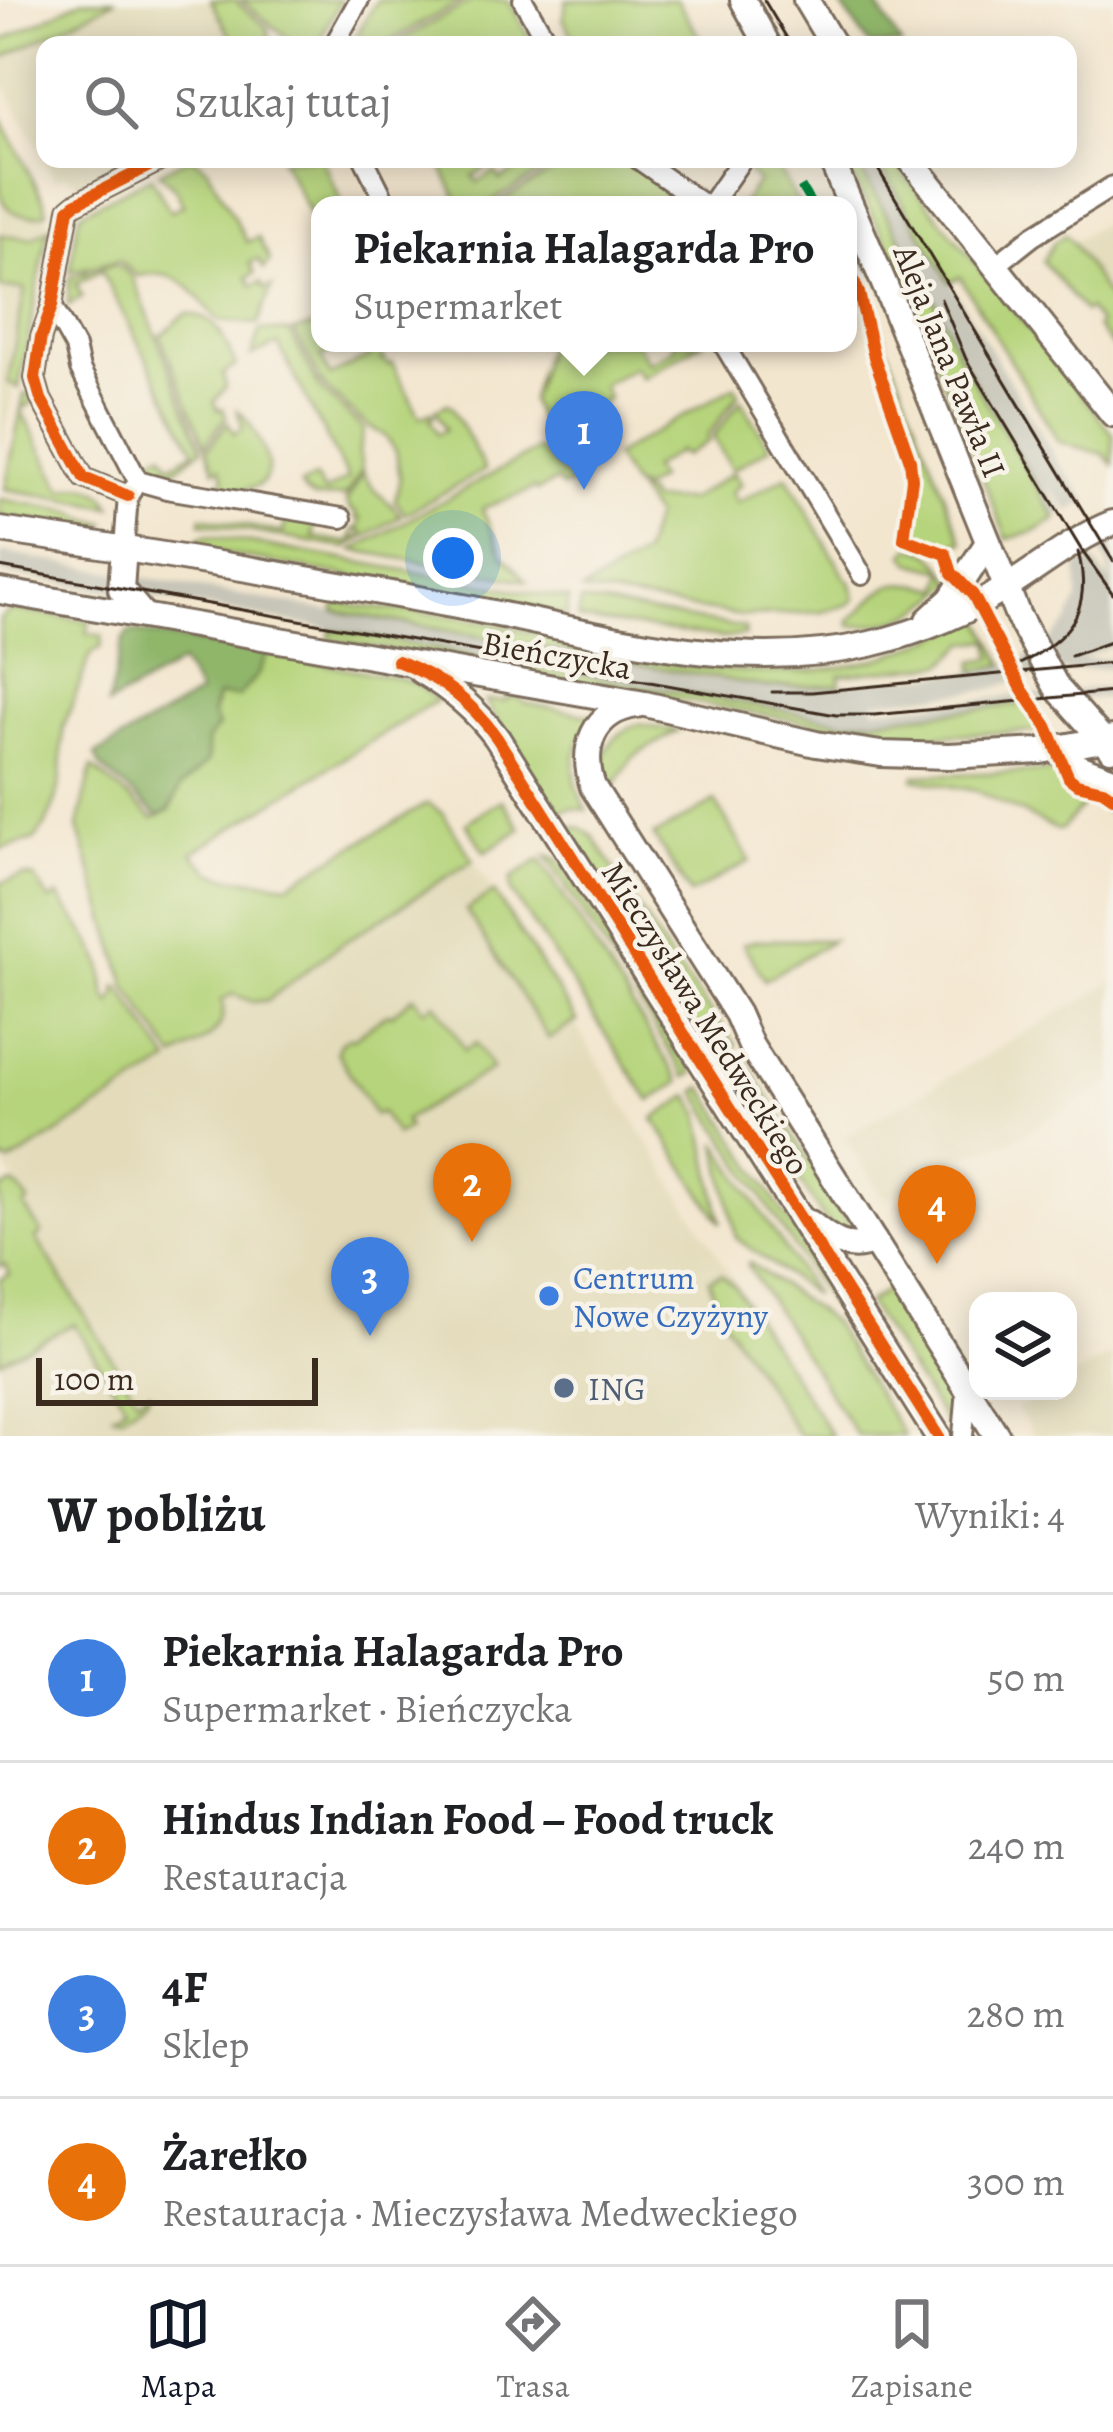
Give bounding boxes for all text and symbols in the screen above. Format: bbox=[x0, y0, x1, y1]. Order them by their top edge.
search box bbox=[36, 36, 1077, 168]
icon: search bbox=[78, 69, 144, 135]
text: Szukaj tutaj bbox=[174, 71, 392, 133]
popup bbox=[311, 196, 857, 352]
text: Piekarnia Halagarda Pro bbox=[353, 217, 815, 279]
street label: Aleja Jana Pawła II bbox=[883, 237, 1017, 484]
text: Supermarket bbox=[353, 279, 562, 332]
pin: 1 bbox=[545, 391, 623, 490]
your location bbox=[423, 528, 483, 588]
street label: Bieńczycka bbox=[479, 620, 636, 690]
street label: Mieczysława Medweckiego bbox=[591, 853, 821, 1183]
pin: 2 bbox=[433, 1143, 511, 1242]
pin: 4 bbox=[898, 1165, 976, 1264]
pin: 3 bbox=[331, 1237, 409, 1336]
place label: Centrum Nowe Czyżyny bbox=[573, 1255, 768, 1338]
marker: Centrum Nowe Czyżyny bbox=[536, 1283, 562, 1309]
map controls bbox=[969, 1292, 1077, 1400]
button: layers bbox=[969, 1292, 1077, 1400]
scale bar bbox=[36, 1352, 318, 1405]
text: 100 m bbox=[54, 1356, 134, 1401]
place label: ING bbox=[588, 1366, 646, 1411]
marker: ING bbox=[551, 1375, 577, 1401]
text: W pobliżu bbox=[48, 1479, 265, 1549]
text: Wyniki: 4 bbox=[915, 1488, 1065, 1541]
text: Piekarnia Halagarda Pro bbox=[162, 1620, 624, 1682]
text: 1 bbox=[80, 1651, 94, 1704]
text: 50 m bbox=[987, 1651, 1065, 1704]
text: Supermarket · Bieńczycka bbox=[162, 1682, 572, 1735]
text: Hindus Indian Food – Food truck bbox=[162, 1788, 773, 1850]
text: 2 bbox=[78, 1819, 96, 1872]
text: 240 m bbox=[968, 1819, 1065, 1872]
text: Restauracja bbox=[162, 1850, 347, 1903]
text: 4F bbox=[162, 1956, 207, 2018]
text: 3 bbox=[79, 1987, 95, 2040]
text: 280 m bbox=[967, 1987, 1065, 2040]
text: Sklep bbox=[162, 2018, 249, 2071]
text: Żarełko bbox=[162, 2124, 308, 2186]
text: 4 bbox=[78, 2155, 96, 2208]
text: 300 m bbox=[967, 2155, 1065, 2208]
text: Restauracja · Mieczysława Medweckiego bbox=[162, 2186, 798, 2239]
tab: Mapa bbox=[140, 2291, 216, 2408]
tab: Trasa bbox=[497, 2291, 570, 2408]
tab: Zapisane bbox=[850, 2291, 973, 2408]

